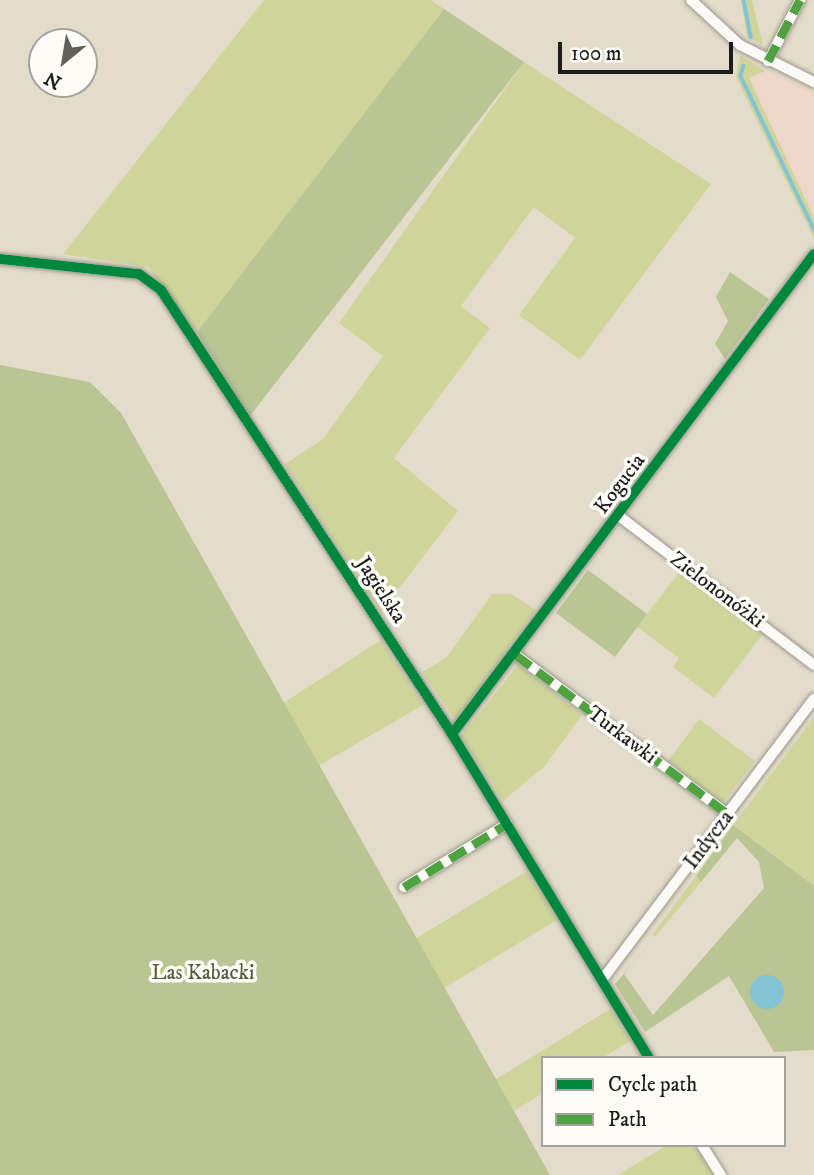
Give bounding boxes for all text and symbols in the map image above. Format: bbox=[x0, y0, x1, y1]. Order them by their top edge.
north arrow bbox=[28, 28, 98, 98]
scale bar bbox=[562, 28, 737, 72]
text: 100 m bbox=[571, 41, 622, 67]
text: N bbox=[41, 66, 66, 94]
street label: Kogucia bbox=[589, 449, 651, 519]
street label: Zielononóżki bbox=[665, 546, 769, 634]
street label: Jagielska bbox=[350, 552, 412, 628]
street label: Turkawki bbox=[582, 701, 662, 769]
street label: Indycza bbox=[679, 806, 739, 874]
park label: Las Kabacki bbox=[152, 960, 254, 986]
legend bbox=[541, 1056, 786, 1147]
text: Cycle path bbox=[608, 1072, 697, 1098]
text: Path bbox=[608, 1107, 647, 1133]

